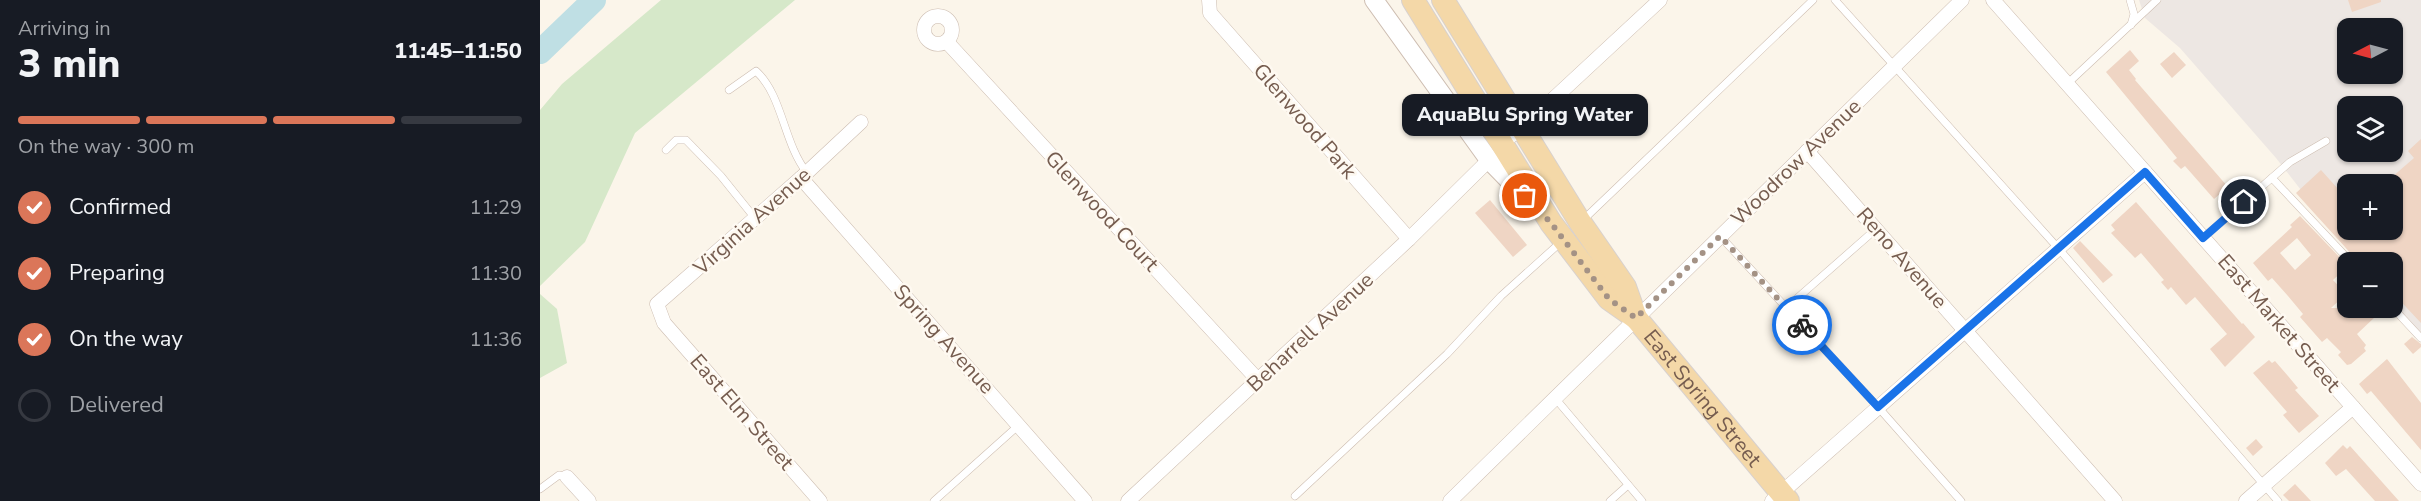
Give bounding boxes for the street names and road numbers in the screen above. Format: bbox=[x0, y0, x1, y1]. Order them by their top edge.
street label: Glenwood Park bbox=[1247, 57, 1363, 185]
street label: Woodrow Avenue bbox=[1725, 93, 1867, 231]
street label: Glenwood Court bbox=[1039, 145, 1166, 278]
street label: Virginia Avenue bbox=[687, 161, 817, 282]
street label: Reno Avenue bbox=[1850, 201, 1954, 315]
street label: East Market Street bbox=[2211, 248, 2347, 398]
street label: Beharrell Avenue bbox=[1241, 266, 1379, 398]
street label: Spring Avenue bbox=[887, 278, 1001, 400]
street label: East Spring Street bbox=[1637, 324, 1768, 473]
street label: East Elm Street bbox=[684, 348, 801, 476]

